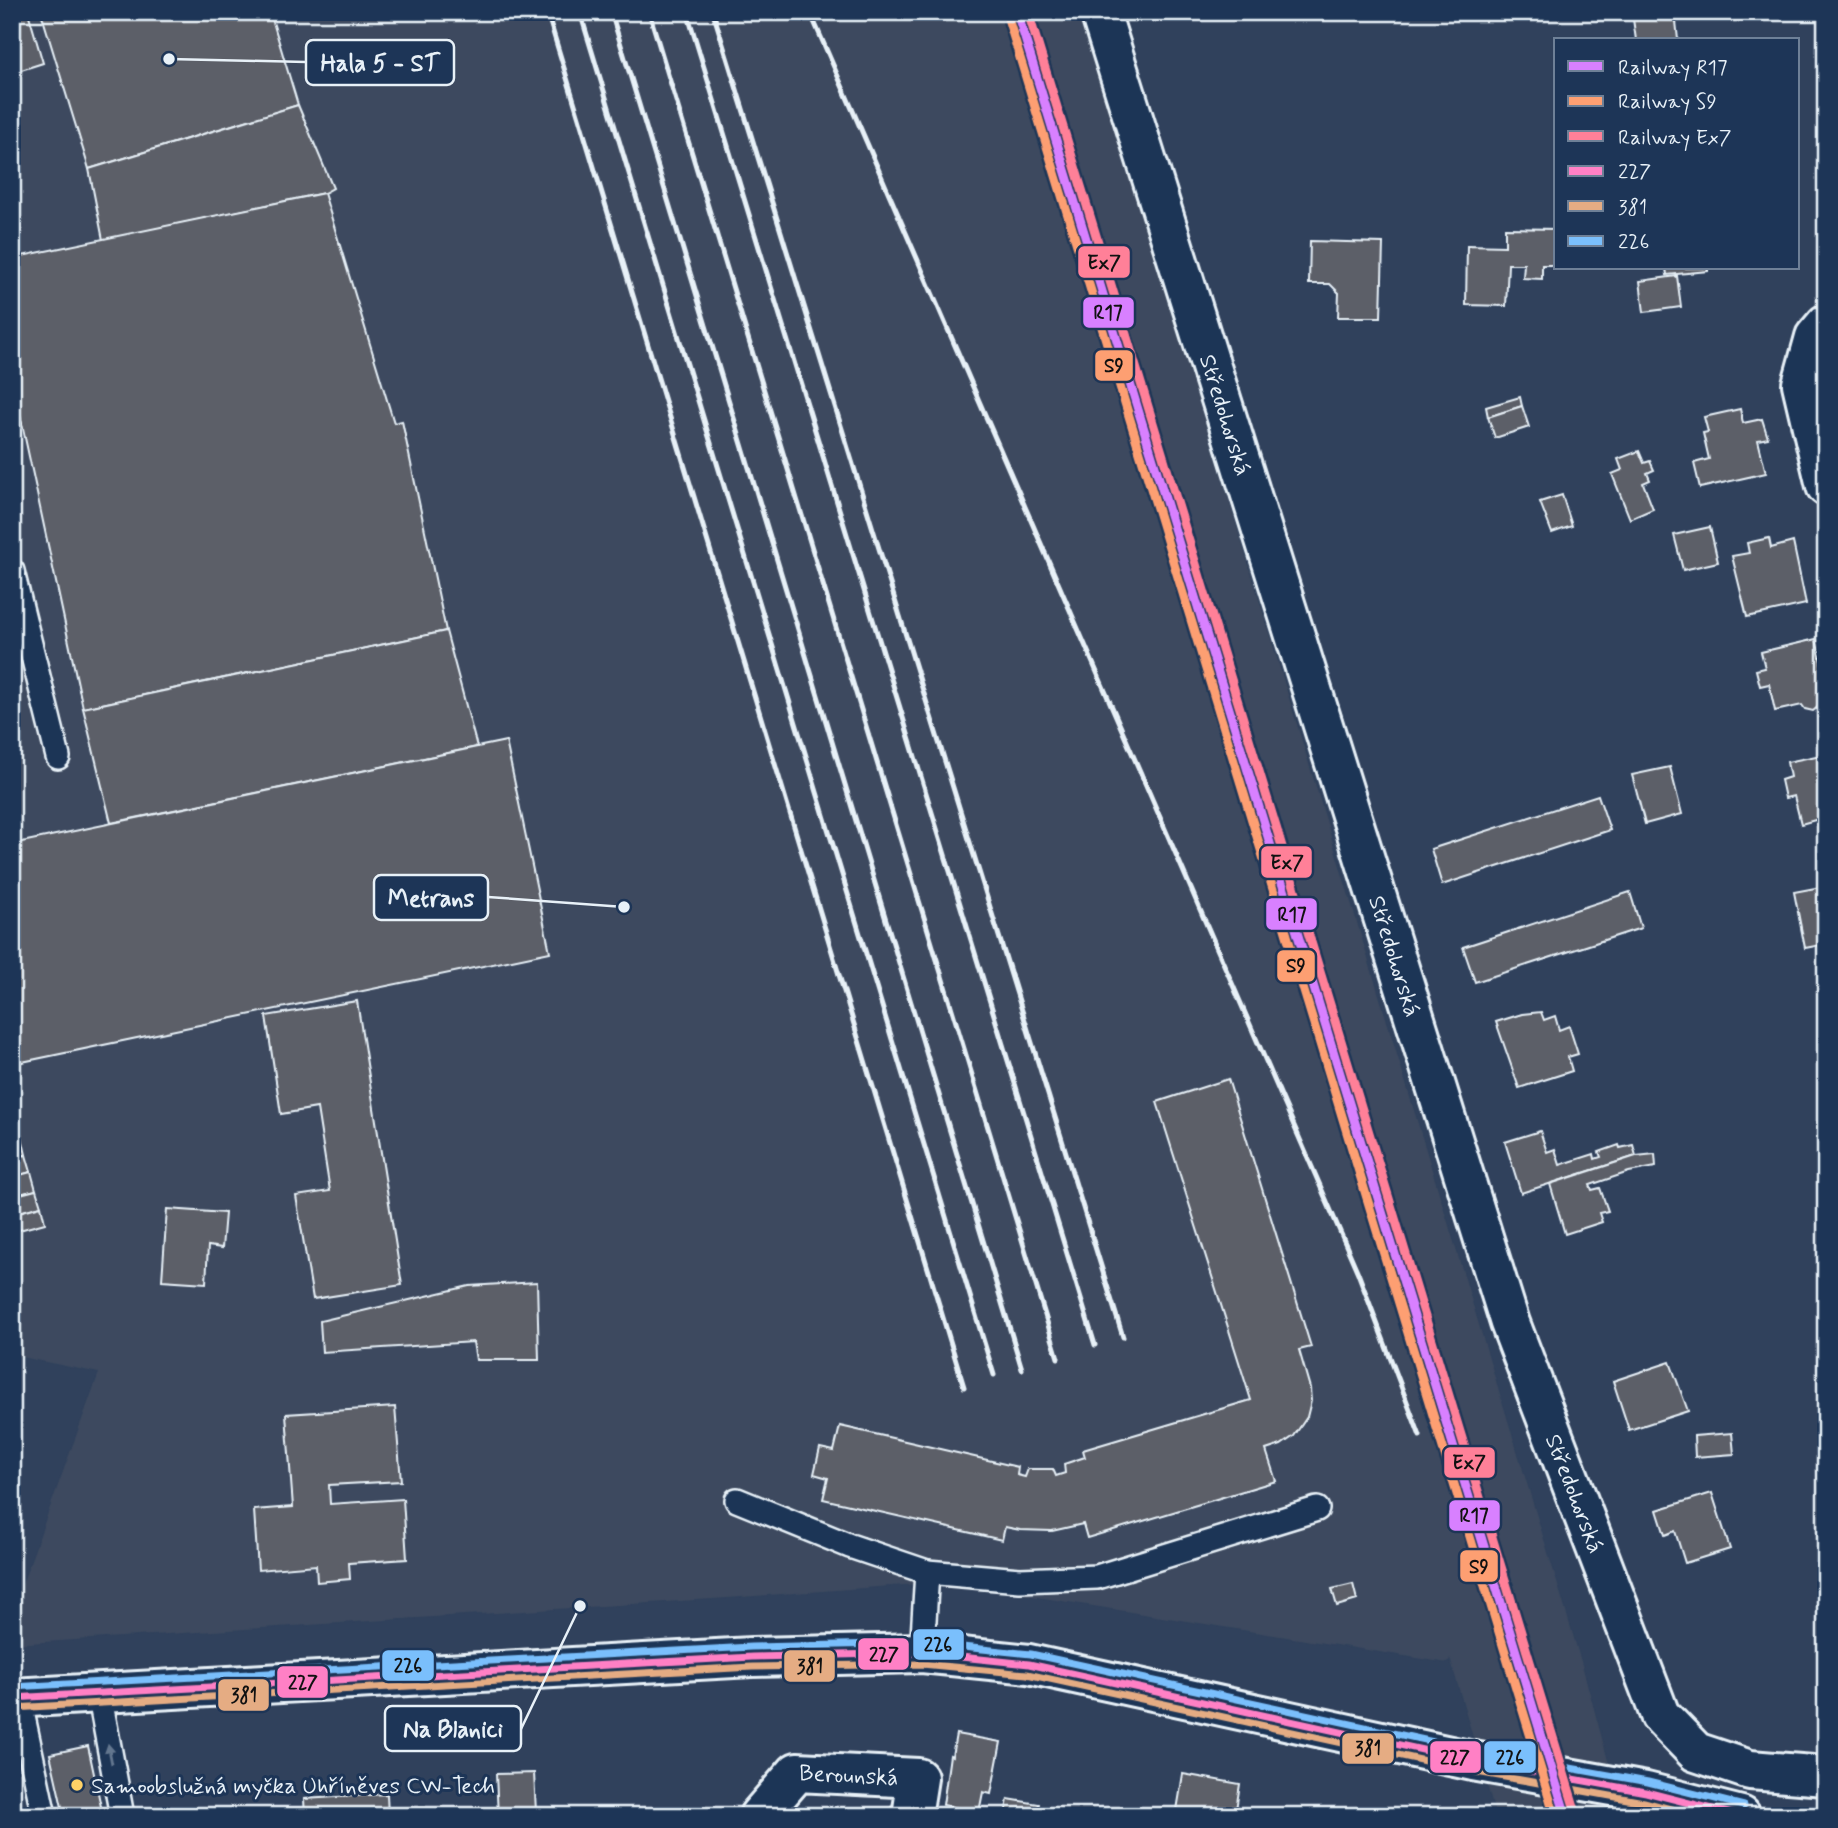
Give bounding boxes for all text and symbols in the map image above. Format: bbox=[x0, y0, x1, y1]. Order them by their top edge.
legend bbox=[1554, 38, 1800, 270]
callout: Hala 5 - ST bbox=[306, 40, 454, 85]
text: Hala 5 - ST bbox=[320, 49, 441, 80]
text: Railway R17 bbox=[1618, 54, 1728, 82]
text: Railway S9 bbox=[1618, 88, 1717, 116]
text: Railway Ex7 bbox=[1618, 124, 1732, 152]
text: 227 bbox=[1618, 158, 1651, 186]
text: 381 bbox=[1618, 194, 1647, 222]
text: 226 bbox=[1618, 228, 1649, 256]
line badge: Ex7 bbox=[1077, 245, 1131, 279]
text: Ex7 bbox=[1087, 251, 1121, 276]
line badge: R17 bbox=[1082, 296, 1135, 329]
text: R17 bbox=[1093, 301, 1123, 326]
line badge: S9 bbox=[1094, 349, 1134, 382]
street label: Středohorská bbox=[1191, 351, 1257, 480]
text: S9 bbox=[1104, 354, 1125, 379]
line badge: Ex7 bbox=[1260, 845, 1313, 879]
text: Ex7 bbox=[1270, 851, 1304, 876]
callout: Metrans bbox=[374, 875, 488, 920]
text: Metrans bbox=[388, 884, 474, 915]
street label: Středohorská bbox=[1360, 892, 1426, 1021]
line badge: R17 bbox=[1265, 897, 1318, 931]
text: R17 bbox=[1277, 903, 1307, 928]
line badge: S9 bbox=[1276, 949, 1316, 983]
text: S9 bbox=[1286, 954, 1307, 979]
street label: Středohorská bbox=[1537, 1430, 1610, 1558]
line badge: Ex7 bbox=[1443, 1446, 1496, 1479]
text: Ex7 bbox=[1452, 1451, 1486, 1476]
line badge: R17 bbox=[1448, 1499, 1501, 1532]
text: R17 bbox=[1459, 1504, 1489, 1529]
line badge: S9 bbox=[1459, 1549, 1499, 1583]
text: S9 bbox=[1469, 1555, 1490, 1580]
line badge: 226 bbox=[912, 1628, 965, 1661]
text: 226 bbox=[924, 1633, 952, 1658]
line badge: 227 bbox=[857, 1637, 910, 1671]
text: 227 bbox=[869, 1643, 899, 1668]
line badge: 226 bbox=[381, 1649, 435, 1682]
line badge: 381 bbox=[783, 1649, 836, 1683]
text: 226 bbox=[394, 1654, 422, 1679]
text: 381 bbox=[797, 1655, 823, 1680]
line badge: 227 bbox=[276, 1665, 329, 1699]
text: 227 bbox=[288, 1671, 318, 1696]
line badge: 381 bbox=[217, 1678, 270, 1712]
text: 381 bbox=[231, 1684, 257, 1709]
callout: Na Blanici bbox=[385, 1706, 521, 1751]
text: Na Blanici bbox=[403, 1715, 504, 1746]
line badge: 381 bbox=[1341, 1732, 1395, 1765]
text: 381 bbox=[1355, 1737, 1381, 1762]
line badge: 227 bbox=[1429, 1740, 1482, 1774]
line badge: 226 bbox=[1483, 1740, 1537, 1774]
one-way arrow bbox=[105, 1743, 116, 1765]
text: 227 bbox=[1440, 1746, 1470, 1771]
text: 226 bbox=[1496, 1746, 1524, 1771]
street label: Berounská bbox=[798, 1759, 899, 1794]
place label: Samoobslužná myčka Uhříněves CW-Tech bbox=[91, 1772, 495, 1802]
marker: Samoobslužná myčka Uhříněves CW-Tech bbox=[69, 1777, 85, 1793]

